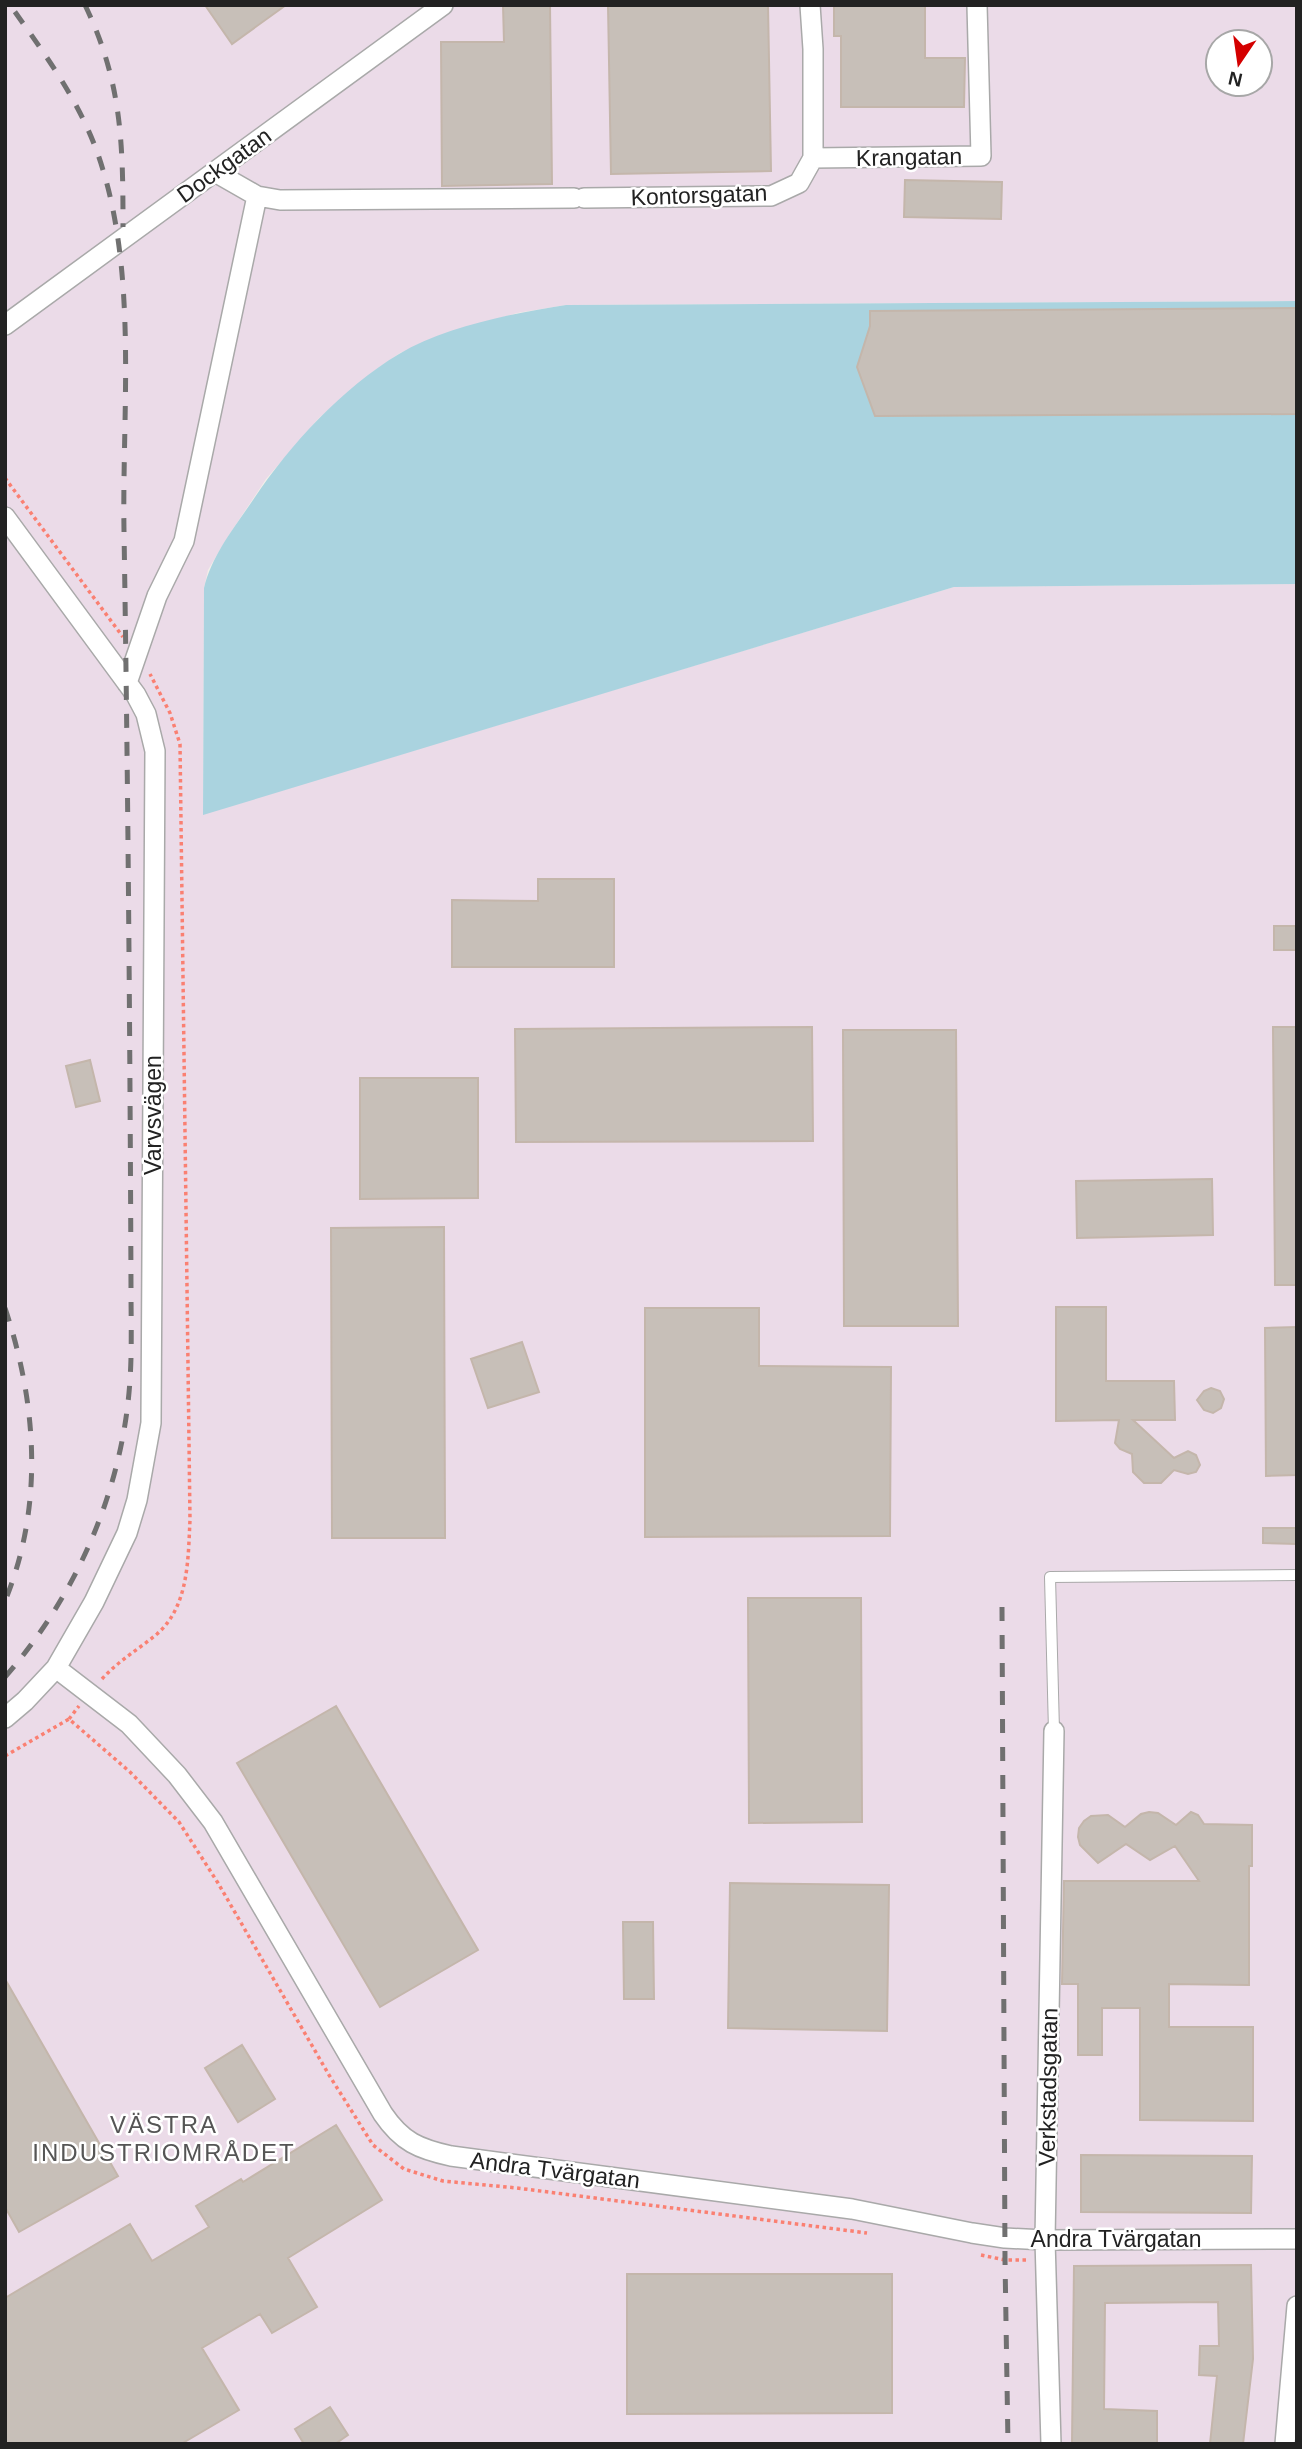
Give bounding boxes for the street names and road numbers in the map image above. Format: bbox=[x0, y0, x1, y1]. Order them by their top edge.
street label: Dockgatan bbox=[172, 122, 276, 208]
street label: Krangatan bbox=[856, 143, 962, 171]
street label: Kontorsgatan bbox=[630, 180, 768, 210]
street label: Varvsvägen bbox=[140, 1055, 166, 1175]
street label: Verkstadsgatan bbox=[1034, 2008, 1062, 2166]
street label: Andra Tvärgatan bbox=[469, 2147, 641, 2193]
street label: Andra Tvärgatan bbox=[1031, 2226, 1201, 2252]

